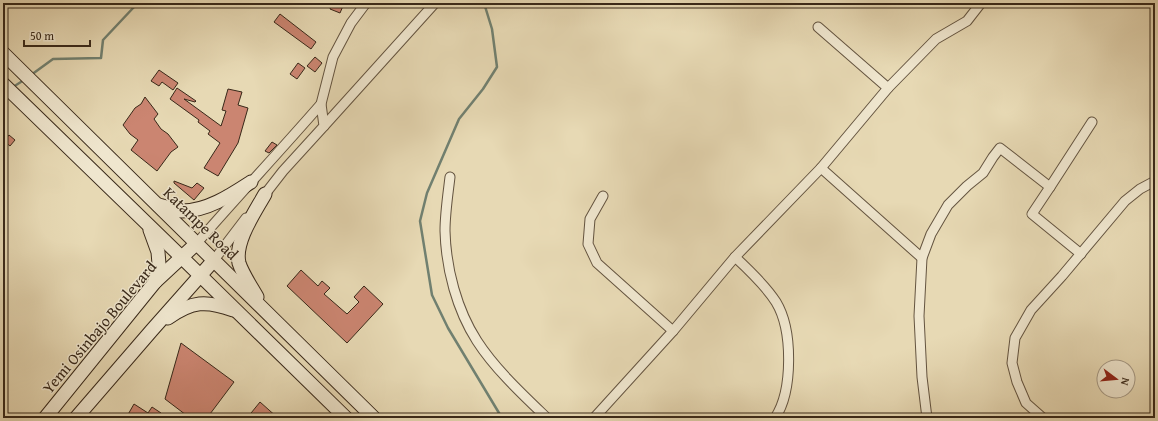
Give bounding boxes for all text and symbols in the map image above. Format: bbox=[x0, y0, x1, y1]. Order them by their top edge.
scale bar bbox=[24, 22, 90, 48]
text: 50 m bbox=[30, 27, 54, 44]
street label: Katampe Road bbox=[158, 181, 244, 265]
street label: Yemi Osinbajo Boulevard bbox=[36, 255, 162, 399]
north arrow bbox=[1096, 359, 1136, 399]
text: N bbox=[1117, 376, 1134, 388]

